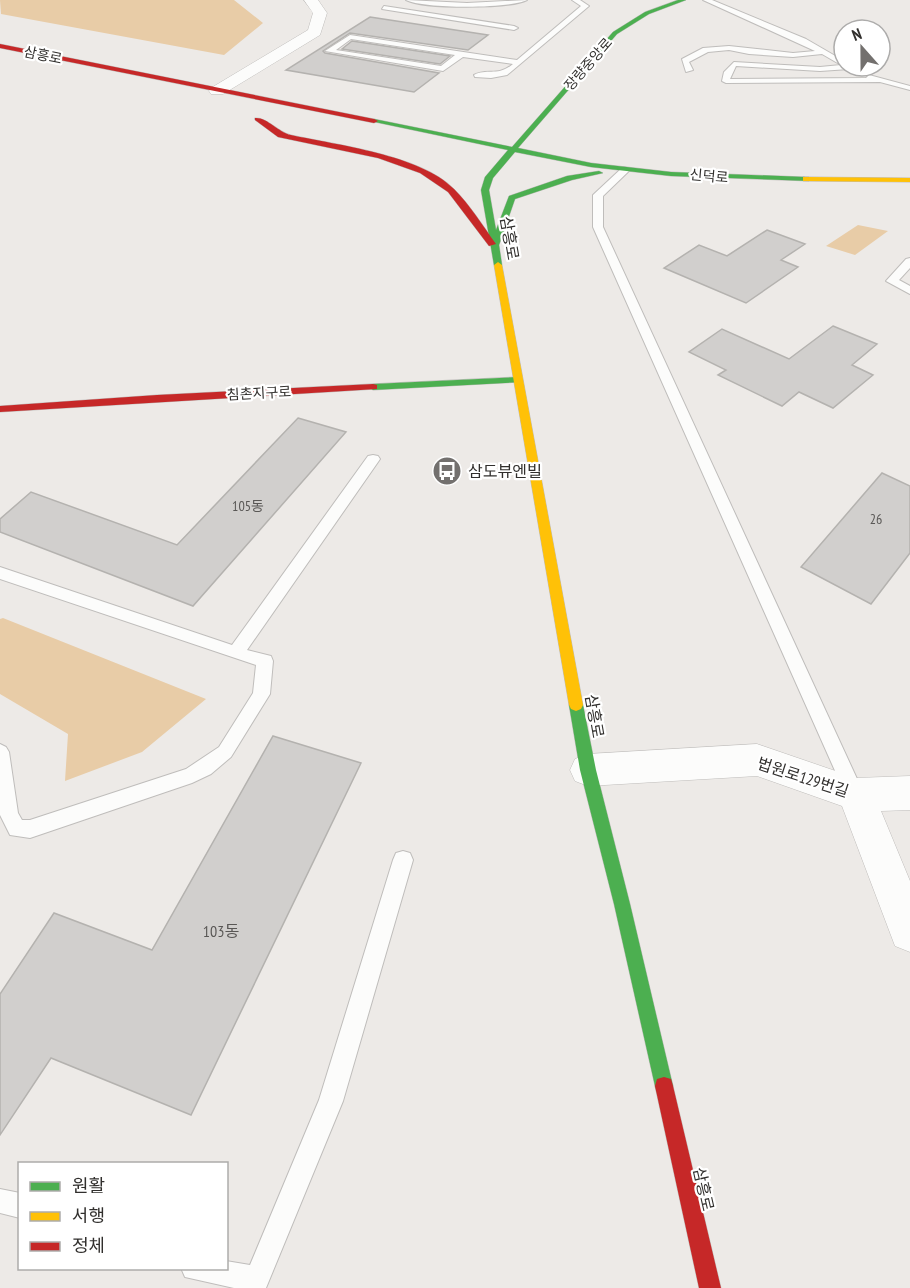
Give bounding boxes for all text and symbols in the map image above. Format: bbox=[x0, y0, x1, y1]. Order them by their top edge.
north arrow bbox=[832, 18, 892, 78]
text: N bbox=[849, 23, 864, 45]
street label: 장량중앙로 bbox=[560, 34, 616, 94]
street label: 삼흥로 bbox=[22, 42, 64, 68]
street label: 신덕로 bbox=[689, 165, 729, 187]
street label: 삼흥로 bbox=[496, 215, 524, 262]
street label: 침촌지구로 bbox=[226, 382, 292, 404]
bus stop icon: 삼도뷰엔빌 bbox=[431, 455, 463, 487]
place label: 삼도뷰엔빌 bbox=[468, 461, 542, 481]
house number: 105동 bbox=[232, 497, 264, 515]
house number: 26 bbox=[870, 510, 882, 528]
street label: 삼흥로 bbox=[581, 693, 609, 740]
street label: 법원로129번길 bbox=[755, 753, 851, 801]
house number: 103동 bbox=[203, 921, 239, 941]
legend bbox=[18, 1162, 228, 1270]
street label: 삼흥로 bbox=[689, 1165, 719, 1213]
text: 원활 bbox=[72, 1174, 105, 1197]
text: 서행 bbox=[72, 1204, 105, 1227]
text: 정체 bbox=[72, 1234, 105, 1257]

